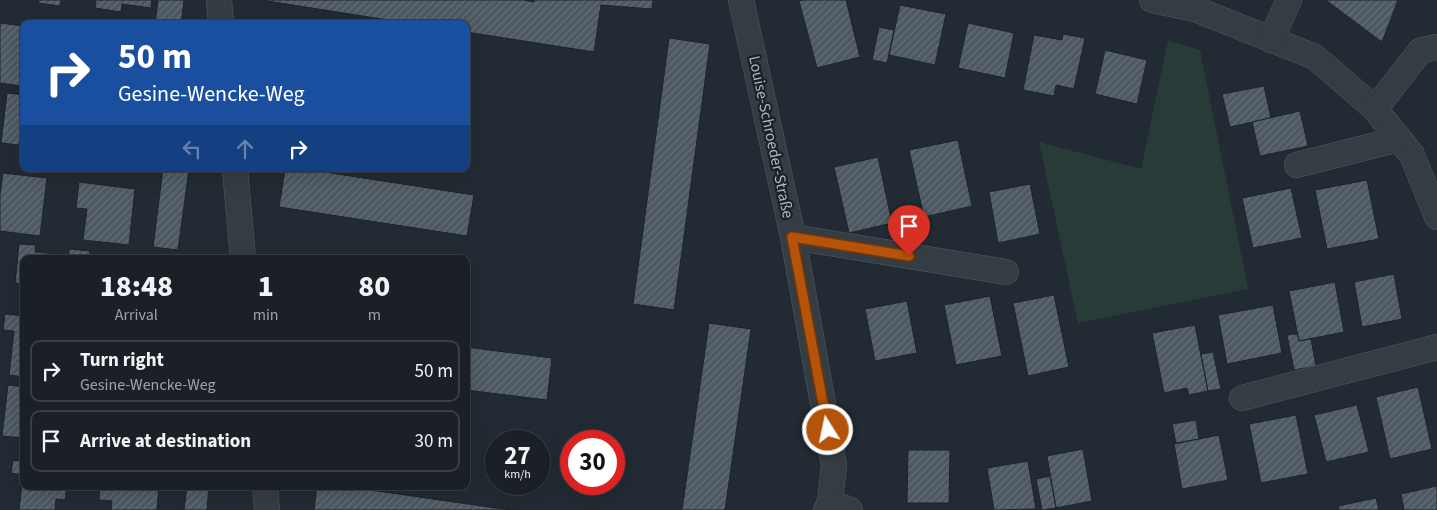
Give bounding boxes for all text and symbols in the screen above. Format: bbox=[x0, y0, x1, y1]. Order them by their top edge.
text: 50 m bbox=[118, 32, 192, 82]
icon: right bbox=[35, 40, 100, 105]
street label: Louise-Schroeder-Straße bbox=[743, 54, 799, 220]
text: Gesine-Wencke-Weg bbox=[118, 78, 305, 110]
icon: left bbox=[178, 135, 206, 163]
icon: ahead bbox=[231, 135, 259, 163]
icon: right bbox=[284, 135, 312, 163]
pin bbox=[888, 205, 930, 256]
icon: arrive bbox=[895, 212, 923, 240]
text: 18:48 bbox=[100, 265, 173, 308]
text: 1 bbox=[258, 265, 274, 308]
text: 80 bbox=[358, 265, 390, 308]
text: Arrival bbox=[115, 304, 158, 326]
text: min bbox=[253, 304, 279, 326]
text: m bbox=[368, 304, 381, 326]
text: Turn right bbox=[80, 347, 164, 374]
icon: right bbox=[37, 357, 65, 385]
text: 50 m bbox=[415, 358, 453, 385]
text: Gesine-Wencke-Weg bbox=[80, 374, 216, 396]
position arrow bbox=[801, 403, 853, 455]
icon: arrive bbox=[37, 427, 65, 455]
text: Arrive at destination bbox=[80, 428, 251, 455]
text: 30 m bbox=[415, 428, 453, 455]
speed limit sign: 30 bbox=[560, 430, 625, 495]
text: 27 bbox=[504, 438, 531, 474]
text: km/h bbox=[504, 466, 531, 483]

